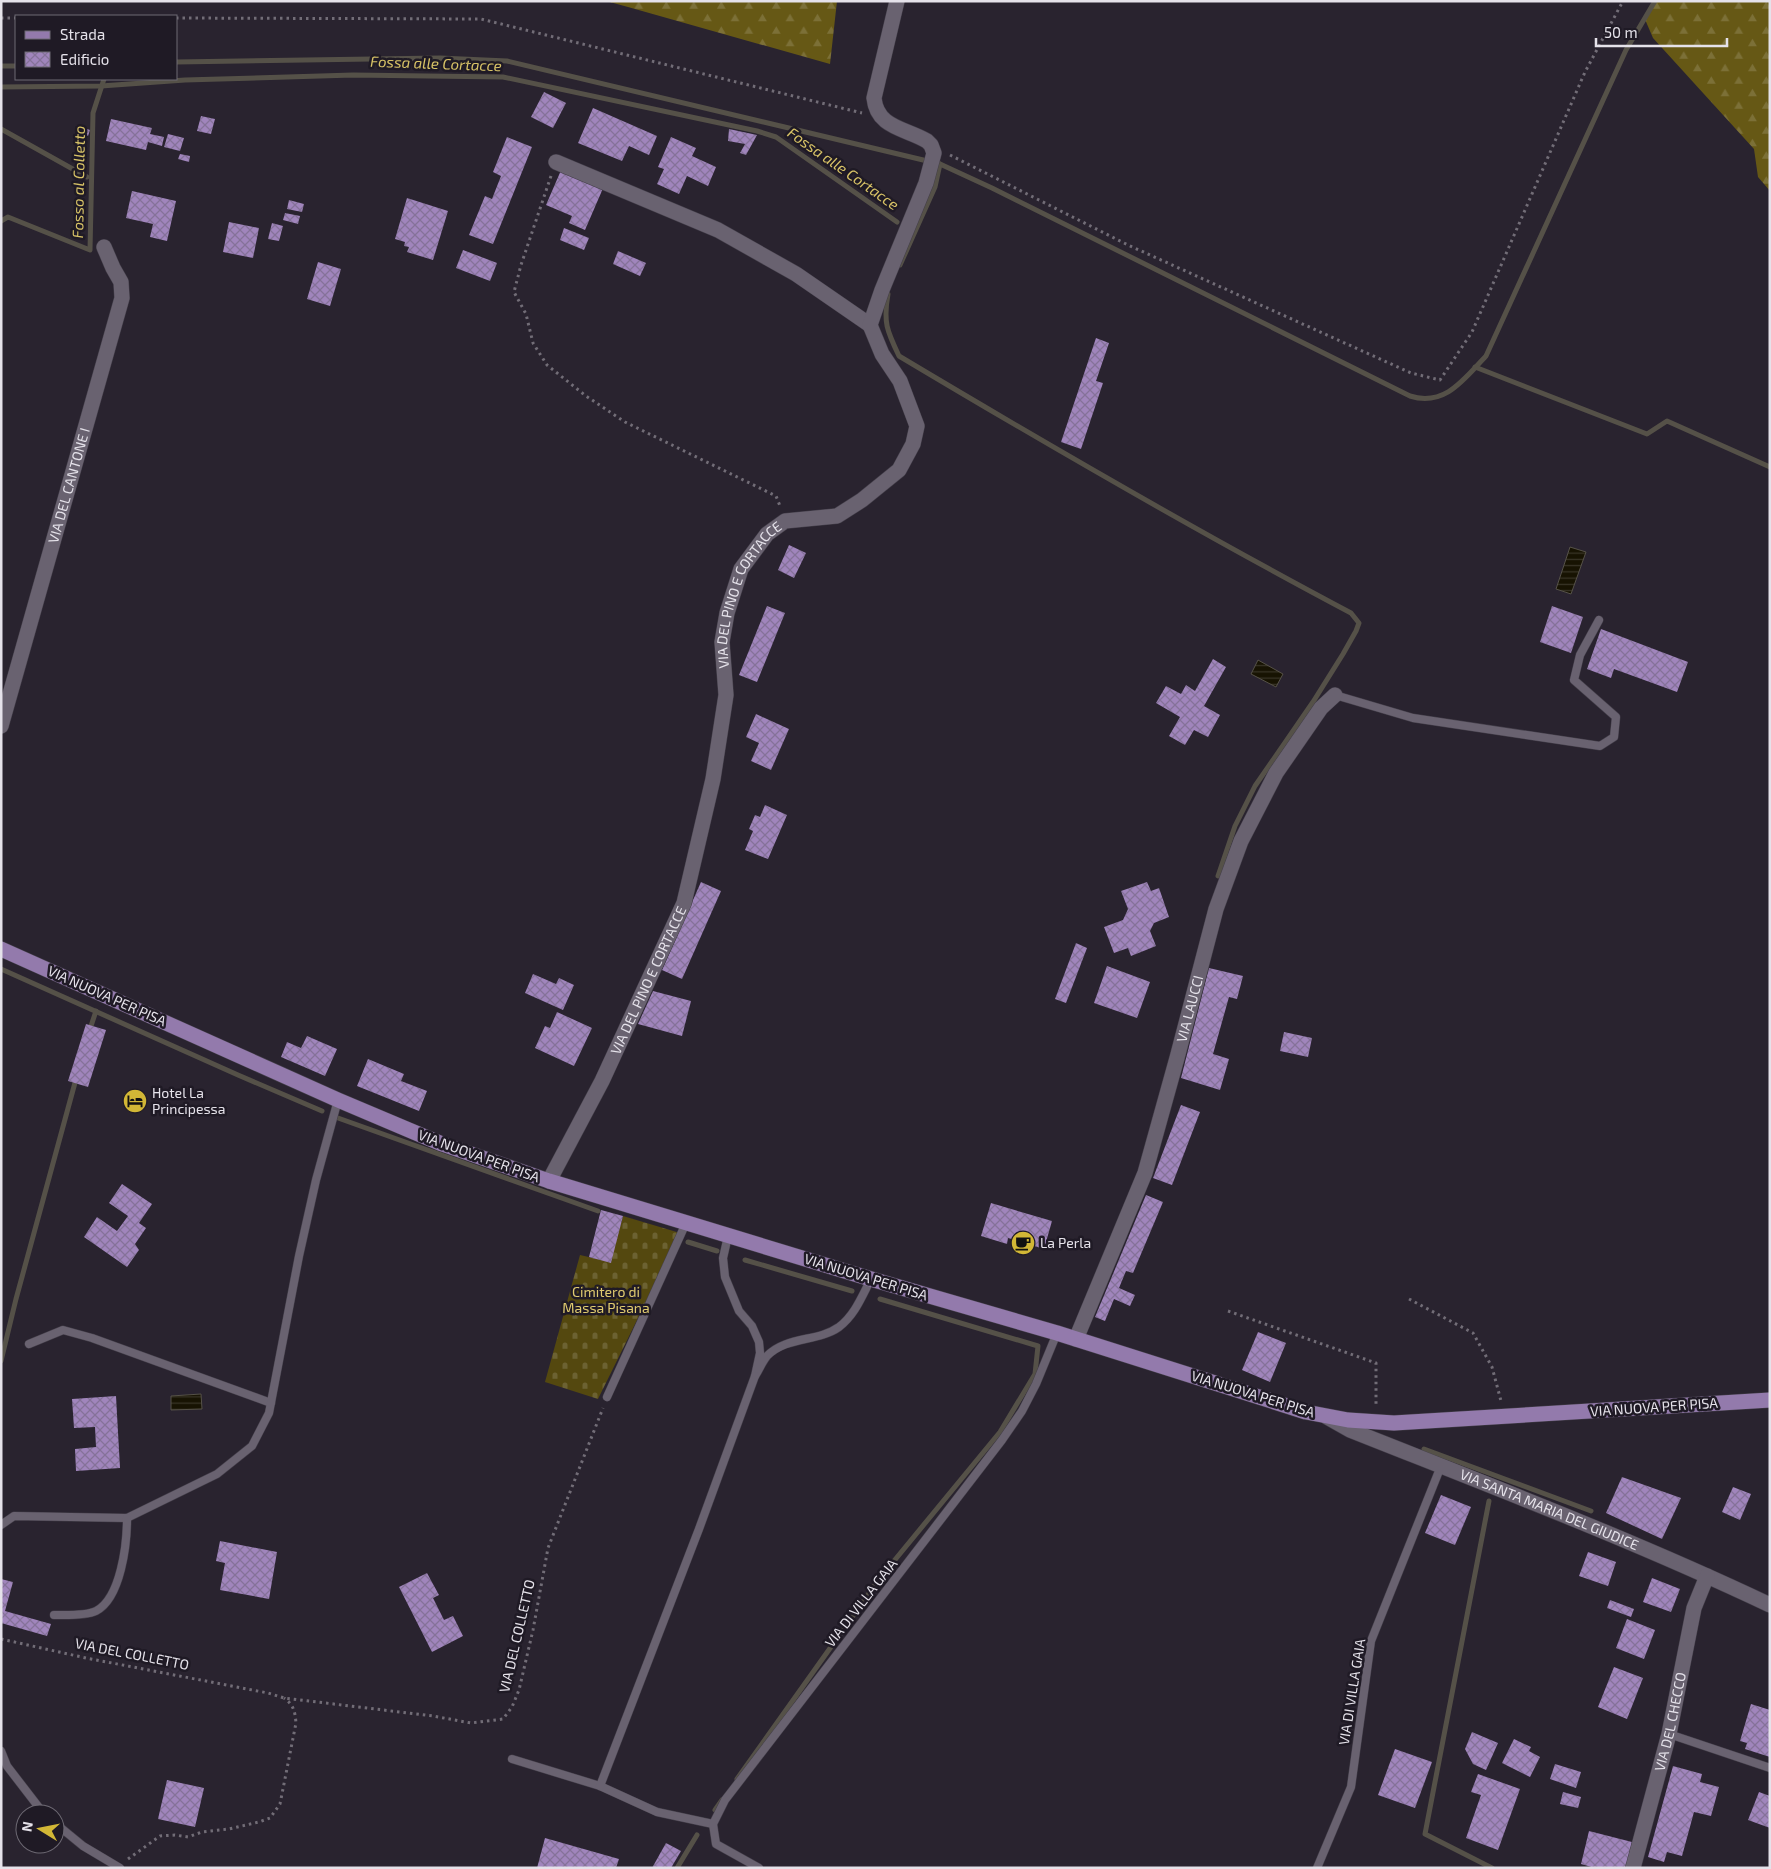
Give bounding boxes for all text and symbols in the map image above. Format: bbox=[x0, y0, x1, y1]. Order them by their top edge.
legend bbox=[15, 15, 178, 80]
scale bar bbox=[1596, 15, 1727, 47]
text: 50 m bbox=[1604, 23, 1638, 41]
text: Strada bbox=[60, 25, 105, 43]
text: Edificio bbox=[60, 50, 109, 68]
water label: Fossa alle Cortacce bbox=[370, 52, 502, 74]
water label: Fossa alle Cortacce bbox=[784, 123, 903, 213]
water label: Fosso al Colletto bbox=[68, 125, 88, 238]
street label: VIA DEL CANTONE I bbox=[44, 426, 93, 545]
street label: VIA DEL PINO E CORTACCE bbox=[713, 517, 785, 669]
street label: VIA DEL PINO E CORTACCE bbox=[606, 903, 689, 1057]
street label: VIA NUOVA PER PISA bbox=[45, 962, 169, 1029]
street label: VIA LAUCCI bbox=[1173, 973, 1206, 1044]
place label: Hotel La Principessa bbox=[152, 1084, 225, 1117]
hotel icon: Hotel La Principessa bbox=[122, 1088, 148, 1114]
street label: VIA NUOVA PER PISA bbox=[416, 1126, 543, 1186]
cafe icon: La Perla bbox=[1010, 1230, 1036, 1256]
place label: La Perla bbox=[1040, 1234, 1091, 1251]
street label: VIA NUOVA PER PISA bbox=[802, 1250, 930, 1303]
park label: Cimitero di Massa Pisana bbox=[562, 1283, 650, 1316]
street label: VIA NUOVA PER PISA bbox=[1189, 1367, 1317, 1420]
street label: VIA NUOVA PER PISA bbox=[1589, 1394, 1719, 1419]
street label: VIA SANTA MARIA DEL GIUDICE bbox=[1458, 1465, 1642, 1553]
street label: VIA DI VILLA GAIA bbox=[821, 1555, 901, 1650]
street label: VIA DEL COLLETTO bbox=[495, 1578, 538, 1694]
street label: VIA DEL COLLETTO bbox=[74, 1634, 190, 1673]
street label: VIA DI VILLA GAIA bbox=[1335, 1637, 1368, 1746]
street label: VIA DEL CHECCO bbox=[1650, 1671, 1689, 1773]
north arrow bbox=[15, 1804, 65, 1854]
text: N bbox=[17, 1820, 36, 1833]

